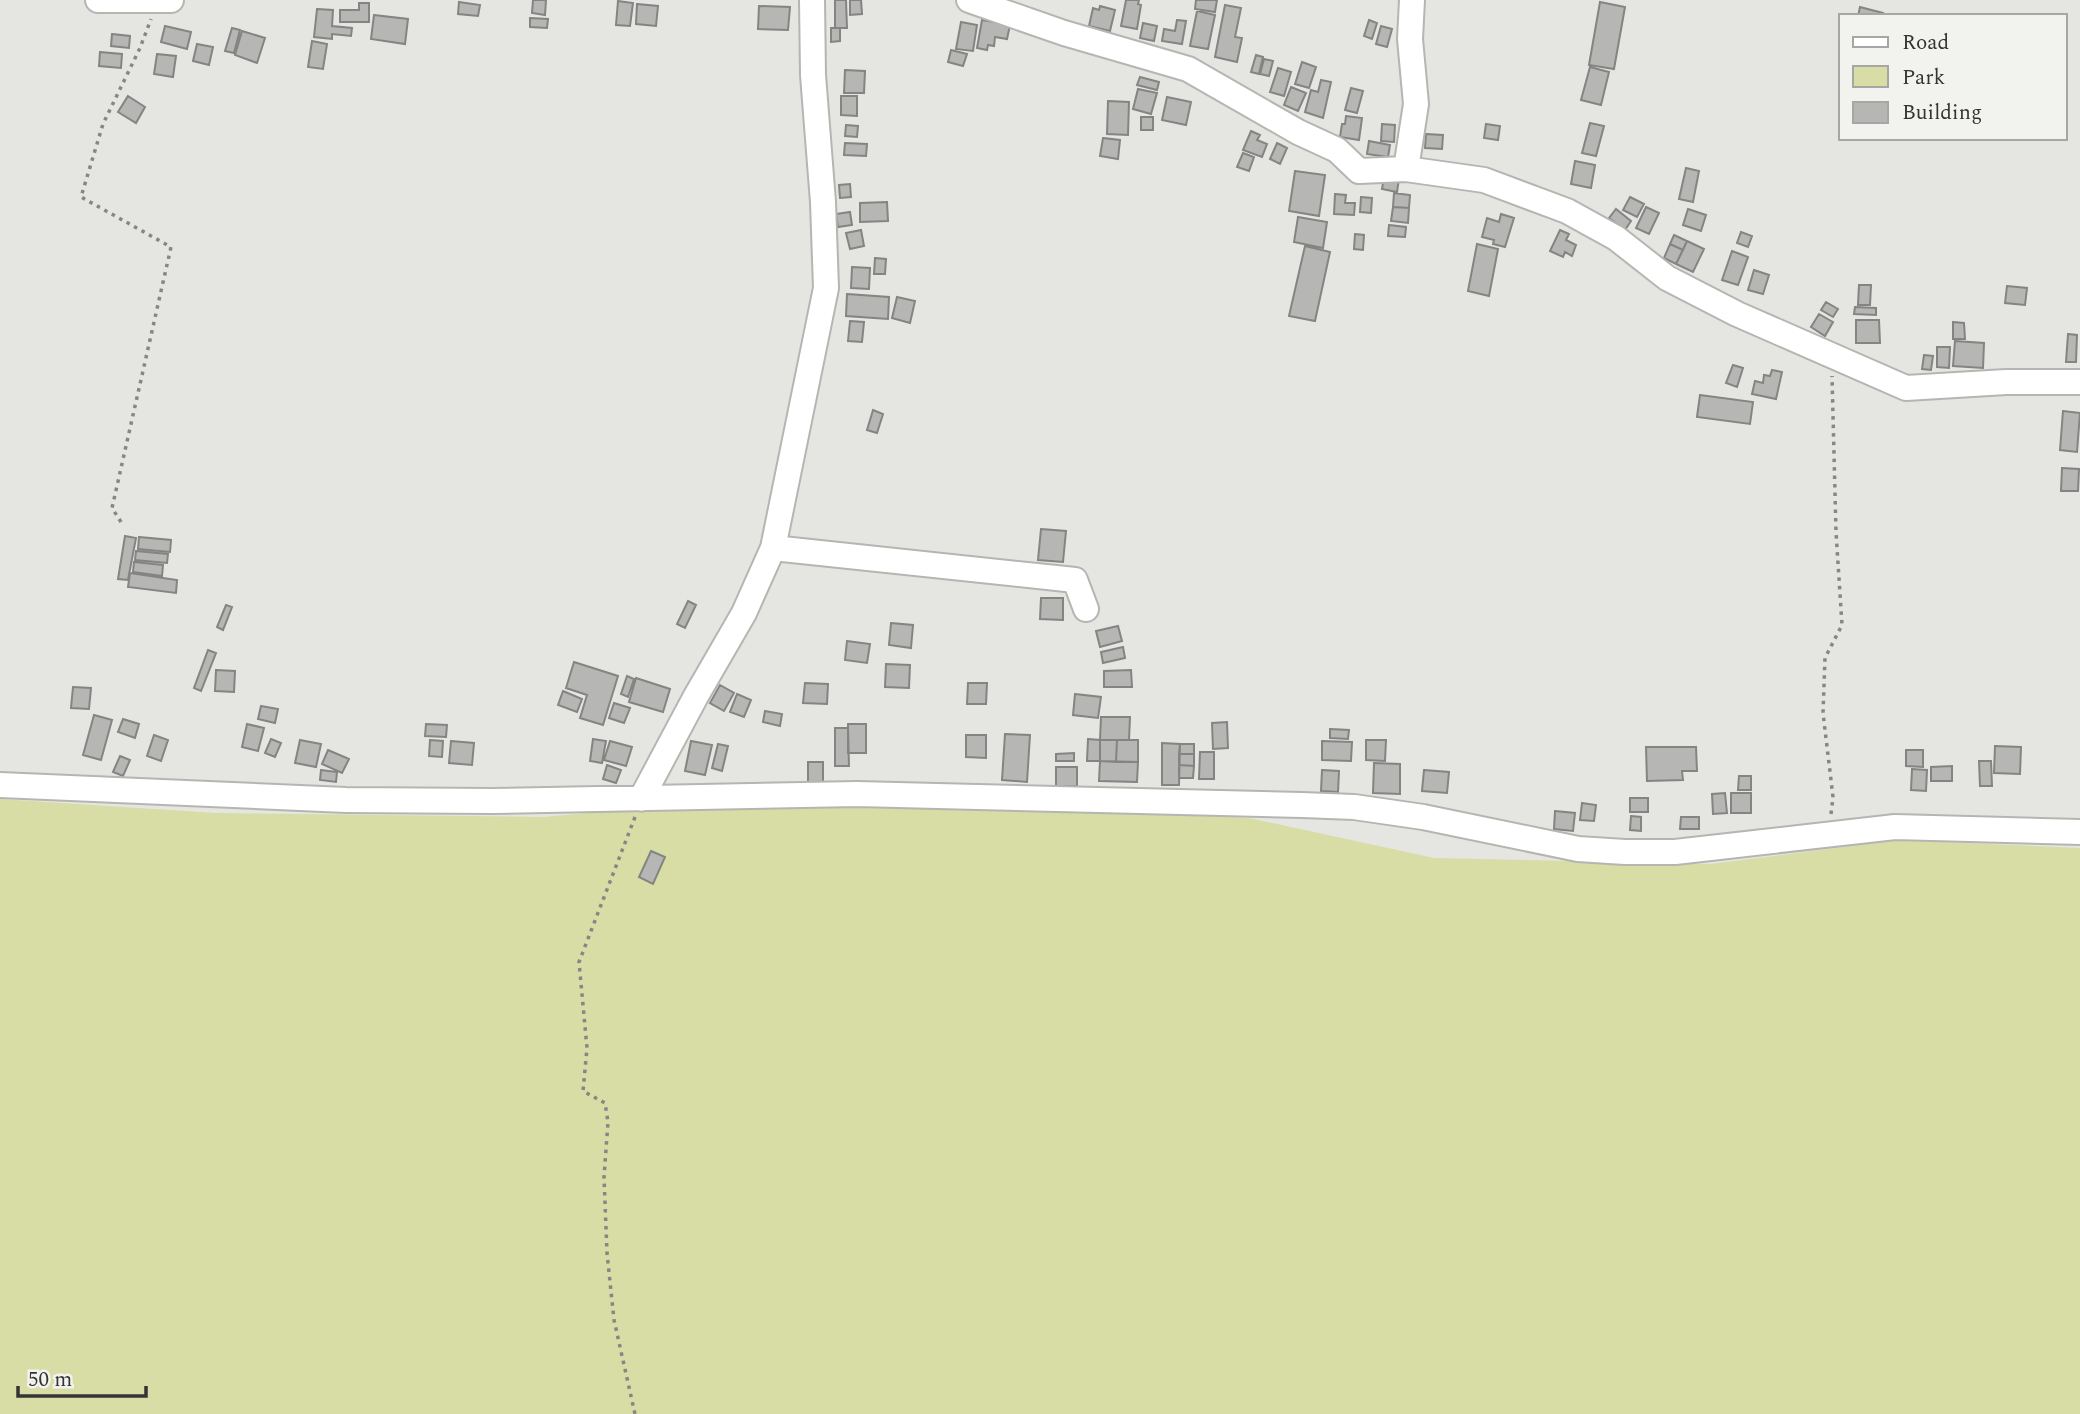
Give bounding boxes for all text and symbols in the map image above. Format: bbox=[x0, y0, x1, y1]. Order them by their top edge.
legend bbox=[1839, 14, 2066, 140]
text: Road bbox=[1902, 27, 1949, 59]
text: Park bbox=[1902, 62, 1946, 94]
text: Building bbox=[1902, 97, 1982, 129]
scale bar bbox=[18, 1354, 145, 1398]
text: 50 m bbox=[28, 1364, 72, 1396]

